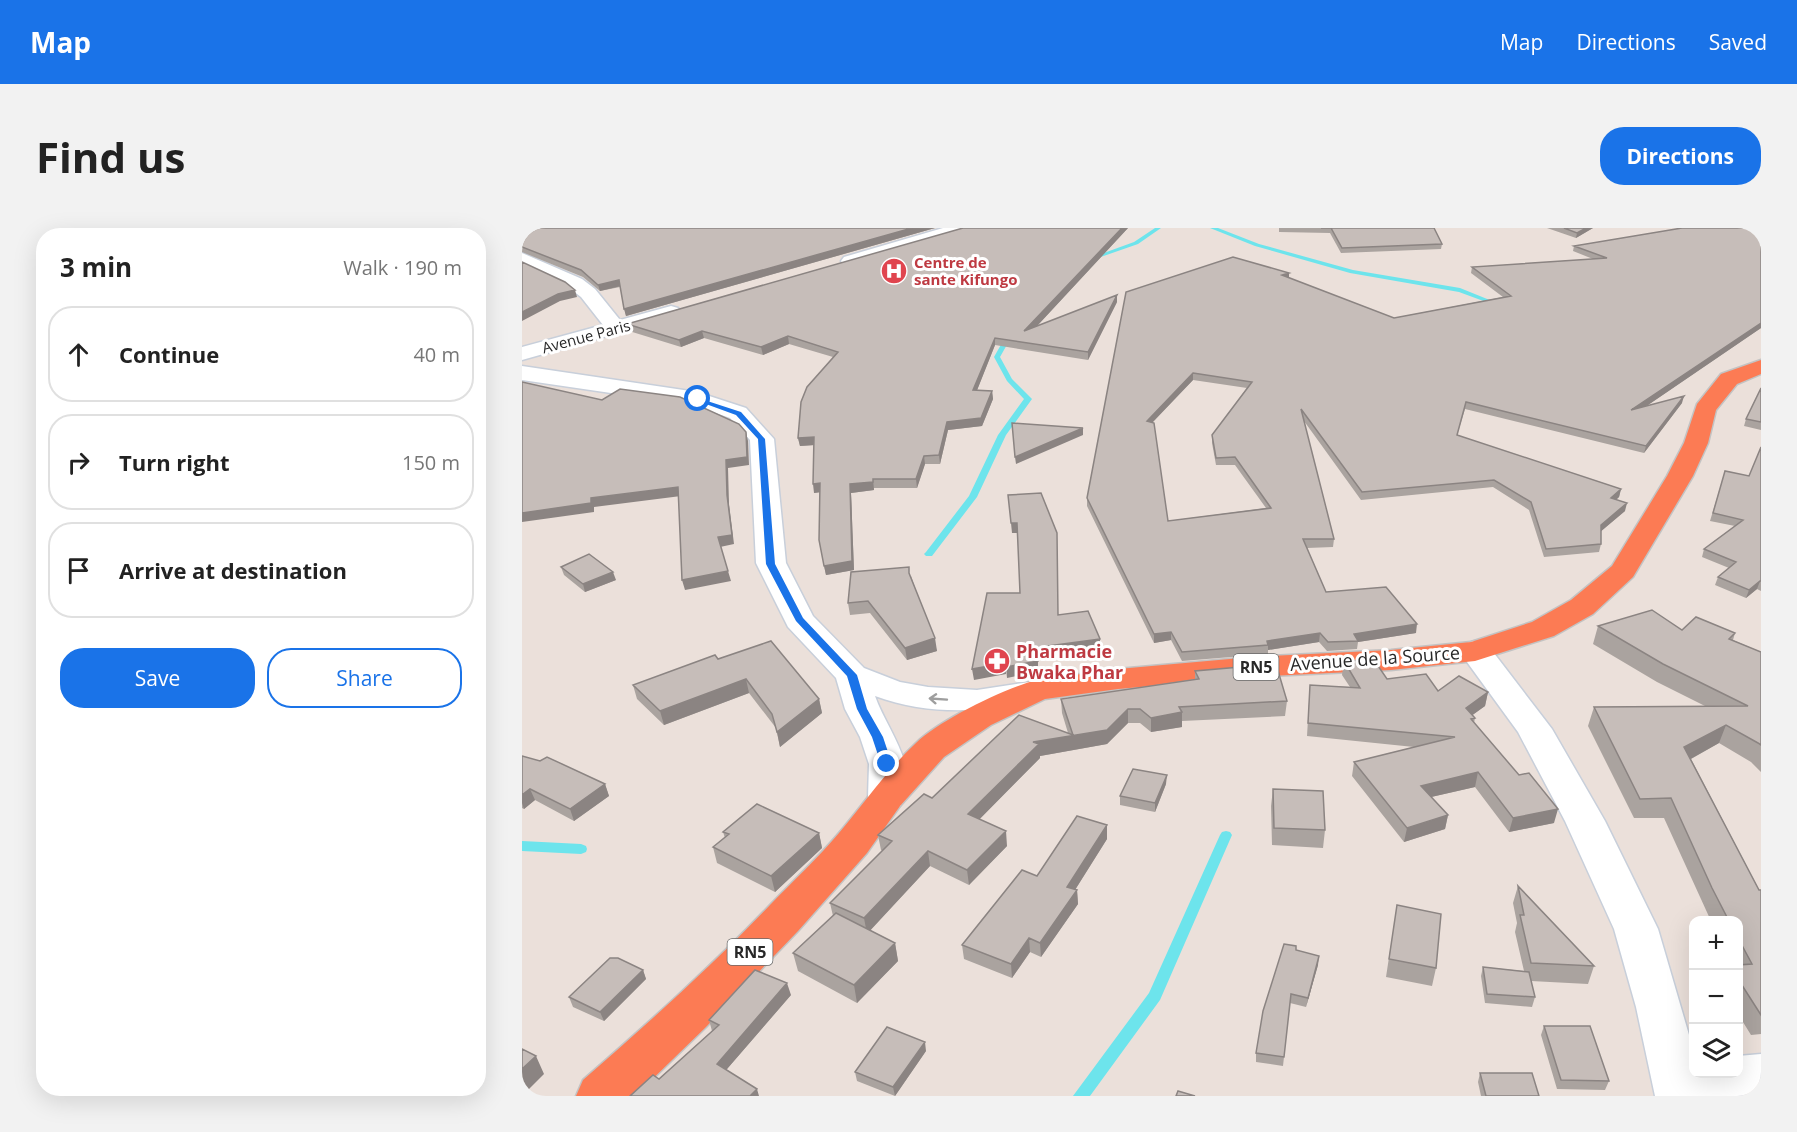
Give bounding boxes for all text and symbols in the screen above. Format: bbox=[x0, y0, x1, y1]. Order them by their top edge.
text: Map bbox=[30, 23, 91, 61]
text: Map bbox=[1500, 28, 1543, 56]
text: Directions bbox=[1576, 28, 1676, 56]
text: Saved bbox=[1709, 28, 1767, 56]
button: Directions bbox=[1600, 127, 1761, 185]
text: Find us bbox=[36, 128, 185, 185]
text: 3 min bbox=[60, 249, 132, 285]
place label: Centre de sante Kifungo bbox=[914, 252, 1017, 289]
text: Walk · 190 m bbox=[343, 254, 462, 281]
hospital icon: Centre de sante Kifungo bbox=[879, 256, 909, 286]
street label: Avenue Paris bbox=[540, 315, 632, 357]
icon: ahead bbox=[62, 338, 95, 371]
text: Continue bbox=[119, 339, 219, 369]
text: 40 m bbox=[413, 341, 460, 368]
route start bbox=[684, 385, 710, 411]
icon: right bbox=[62, 446, 95, 479]
text: Turn right bbox=[119, 447, 230, 477]
text: 150 m bbox=[402, 449, 460, 476]
icon: arrive bbox=[62, 554, 95, 587]
text: Arrive at destination bbox=[119, 555, 347, 585]
place label: Pharmacie Bwaka Phar bbox=[1016, 639, 1123, 684]
street label: Avenue de la Source bbox=[1289, 640, 1461, 676]
pharmacy icon: Pharmacie Bwaka Phar bbox=[982, 646, 1012, 676]
button: Save bbox=[60, 648, 255, 708]
button: Share bbox=[267, 648, 462, 708]
road number: RN5 bbox=[1234, 654, 1278, 680]
one-way arrow bbox=[928, 693, 948, 704]
route end bbox=[873, 750, 899, 776]
map controls bbox=[1689, 916, 1743, 1078]
button: + bbox=[1689, 916, 1743, 970]
road number: RN5 bbox=[728, 939, 772, 965]
button: − bbox=[1689, 970, 1743, 1024]
button: layers bbox=[1689, 1024, 1743, 1078]

